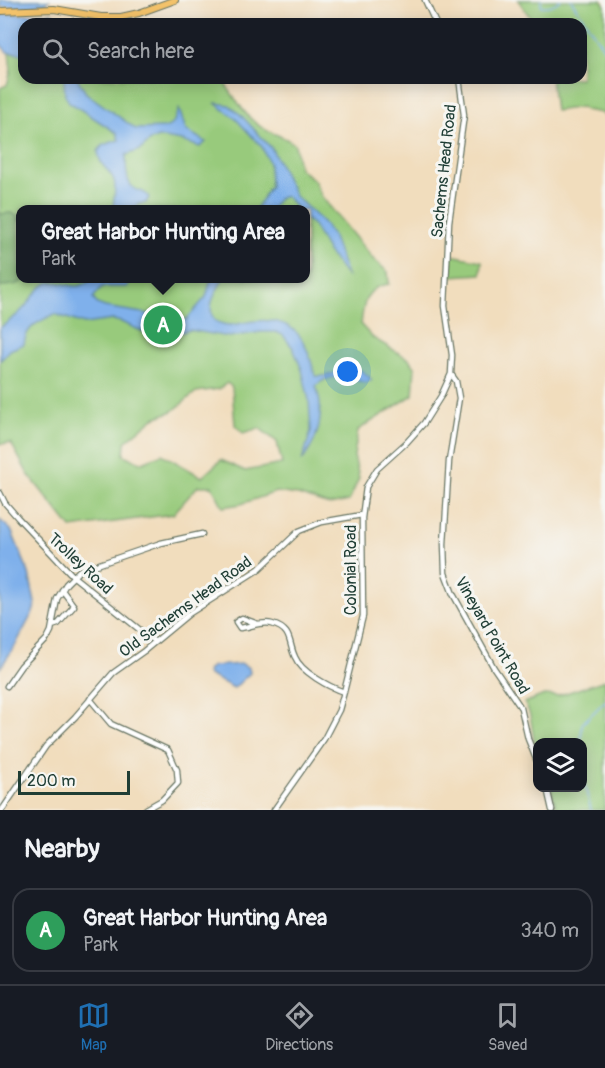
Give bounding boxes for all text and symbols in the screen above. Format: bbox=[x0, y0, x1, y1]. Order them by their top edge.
search box bbox=[18, 18, 587, 84]
icon: search bbox=[39, 35, 72, 68]
text: Search here bbox=[87, 37, 194, 65]
street label: Sachems Head Road bbox=[427, 103, 461, 239]
popup bbox=[16, 205, 310, 283]
text: Great Harbor Hunting Area bbox=[41, 218, 285, 246]
text: Park bbox=[41, 246, 76, 271]
pin: A bbox=[144, 302, 182, 348]
your location bbox=[333, 357, 362, 386]
street label: Colonial Road bbox=[341, 525, 361, 615]
street label: Trolley Road bbox=[44, 529, 117, 599]
street label: Old Sachems Head Road bbox=[115, 552, 256, 662]
street label: Vineyard Point Road bbox=[450, 573, 534, 698]
map controls bbox=[533, 738, 587, 792]
button: layers bbox=[533, 738, 587, 792]
scale bar bbox=[18, 768, 130, 796]
text: 200 m bbox=[27, 771, 75, 791]
text: Nearby bbox=[24, 833, 100, 865]
text: Great Harbor Hunting Area bbox=[83, 904, 327, 932]
text: A bbox=[39, 918, 52, 943]
text: 340 m bbox=[520, 918, 579, 943]
text: Park bbox=[83, 932, 118, 957]
tab: Map bbox=[77, 999, 110, 1055]
tab: Directions bbox=[265, 999, 333, 1055]
tab: Saved bbox=[488, 999, 528, 1055]

